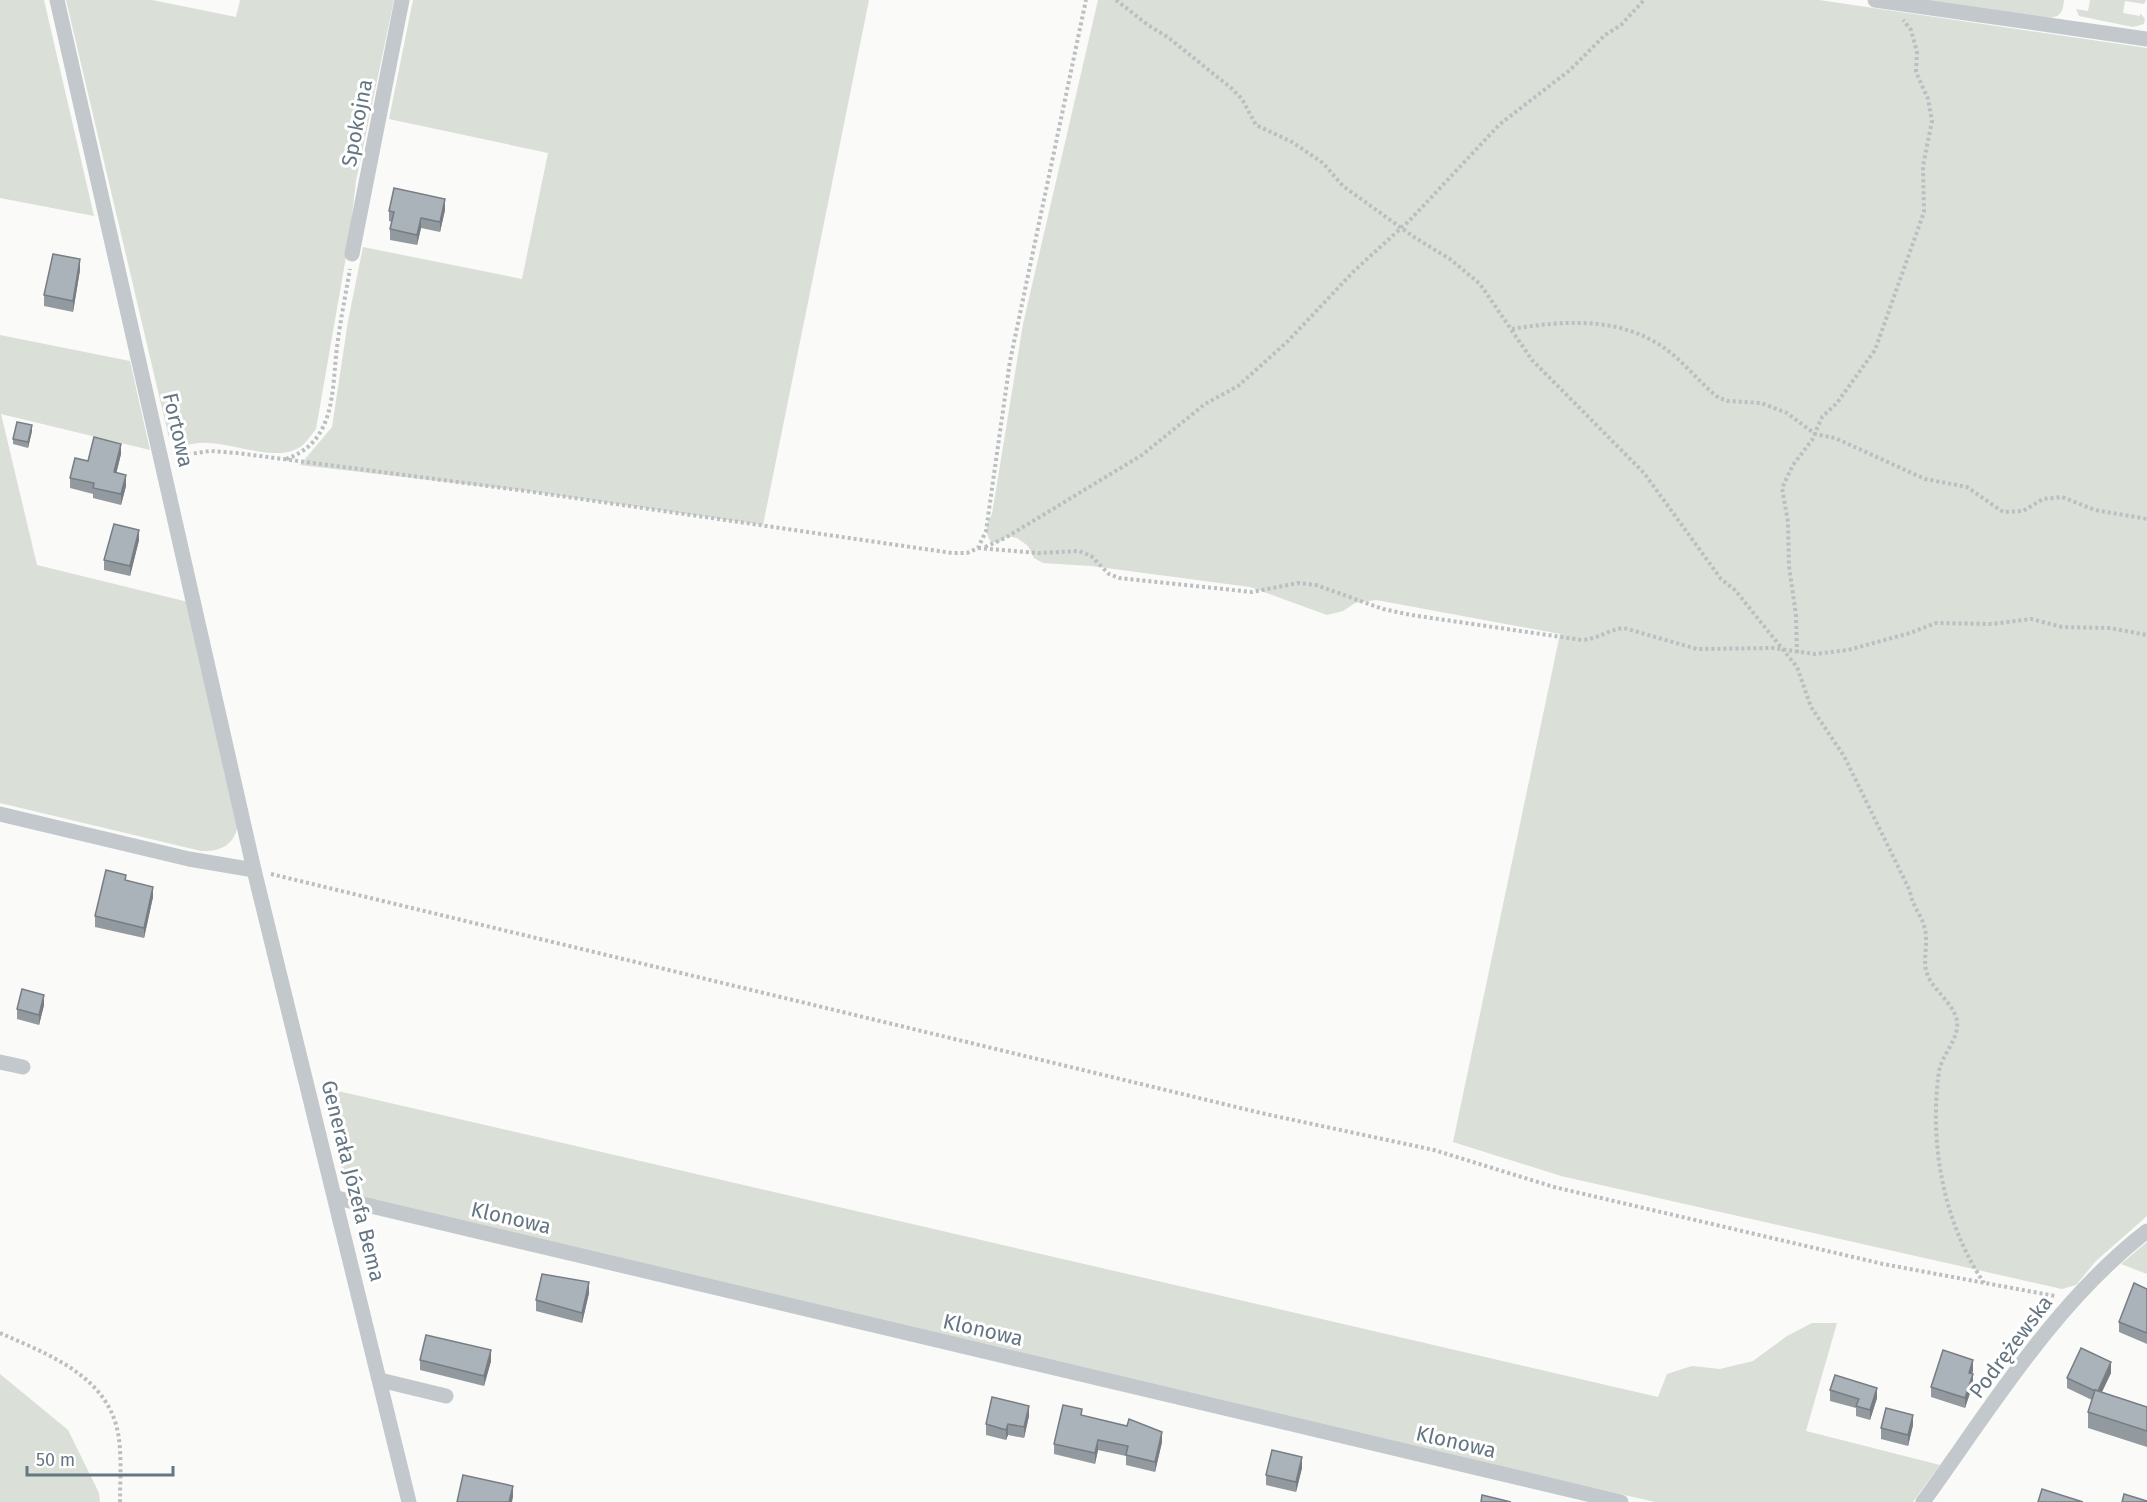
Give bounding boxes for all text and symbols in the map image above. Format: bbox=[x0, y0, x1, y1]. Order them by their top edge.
street label: Spokojna bbox=[336, 77, 378, 169]
street label: Fortowa bbox=[157, 390, 199, 470]
street label: Generała Józefa Bema bbox=[315, 1078, 391, 1284]
street label: Klonowa bbox=[468, 1196, 554, 1240]
street label: Podrężewska bbox=[1964, 1290, 2058, 1404]
street label: Klonowa bbox=[940, 1308, 1026, 1352]
street label: Klonowa bbox=[1413, 1420, 1499, 1464]
scale bar bbox=[27, 1439, 172, 1477]
text: 50 m bbox=[36, 1449, 75, 1471]

